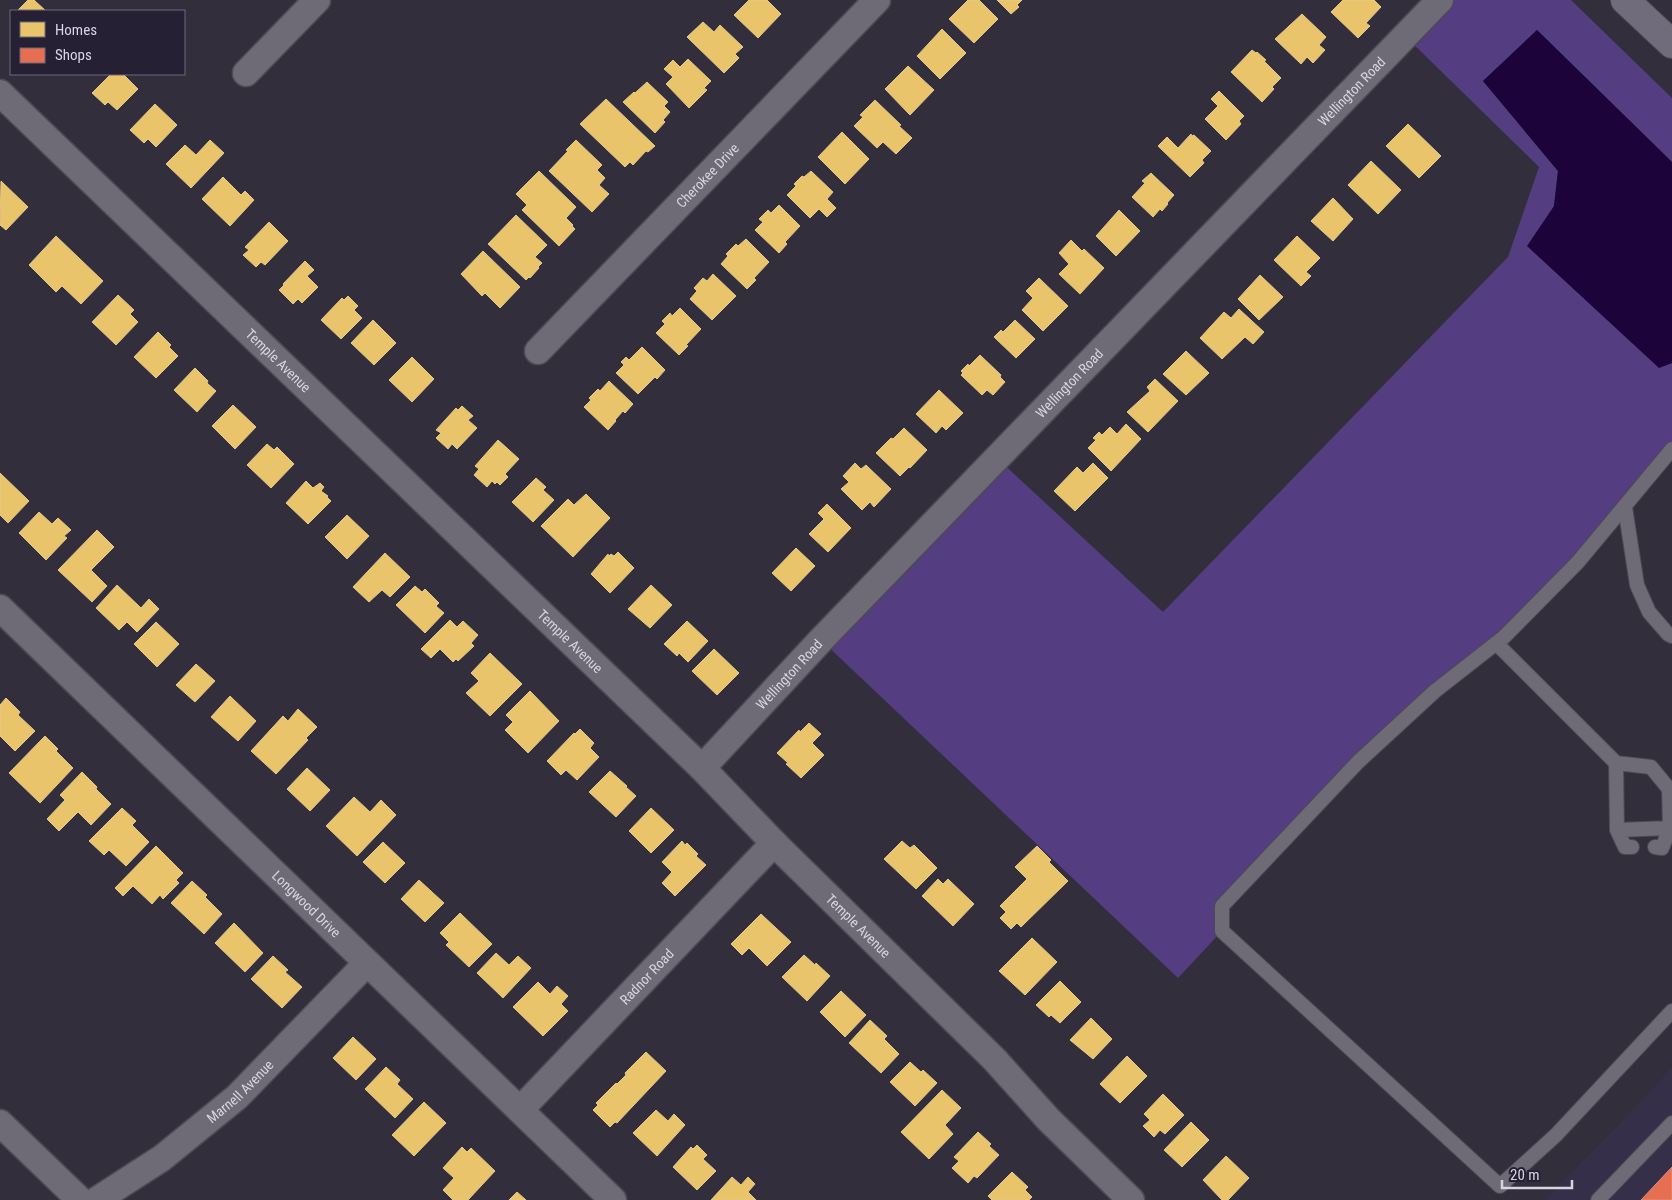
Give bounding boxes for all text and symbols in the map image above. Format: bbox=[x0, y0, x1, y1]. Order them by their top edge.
legend bbox=[10, 10, 185, 75]
text: Homes bbox=[55, 21, 97, 39]
text: Shops bbox=[55, 46, 92, 64]
street label: Wellington Road bbox=[1315, 54, 1388, 129]
street label: Cherokee Drive bbox=[673, 140, 742, 211]
street label: Temple Avenue bbox=[242, 326, 314, 396]
street label: Wellington Road bbox=[1032, 345, 1106, 421]
street label: Temple Avenue bbox=[534, 606, 606, 676]
street label: Wellington Road bbox=[753, 636, 825, 712]
street label: Longwood Drive bbox=[269, 867, 344, 941]
street label: Temple Avenue bbox=[823, 891, 894, 961]
street label: Radnor Road bbox=[617, 946, 677, 1008]
street label: Marnell Avenue bbox=[204, 1056, 277, 1126]
scale bar bbox=[1502, 1158, 1572, 1190]
text: 20 m bbox=[1510, 1166, 1540, 1184]

